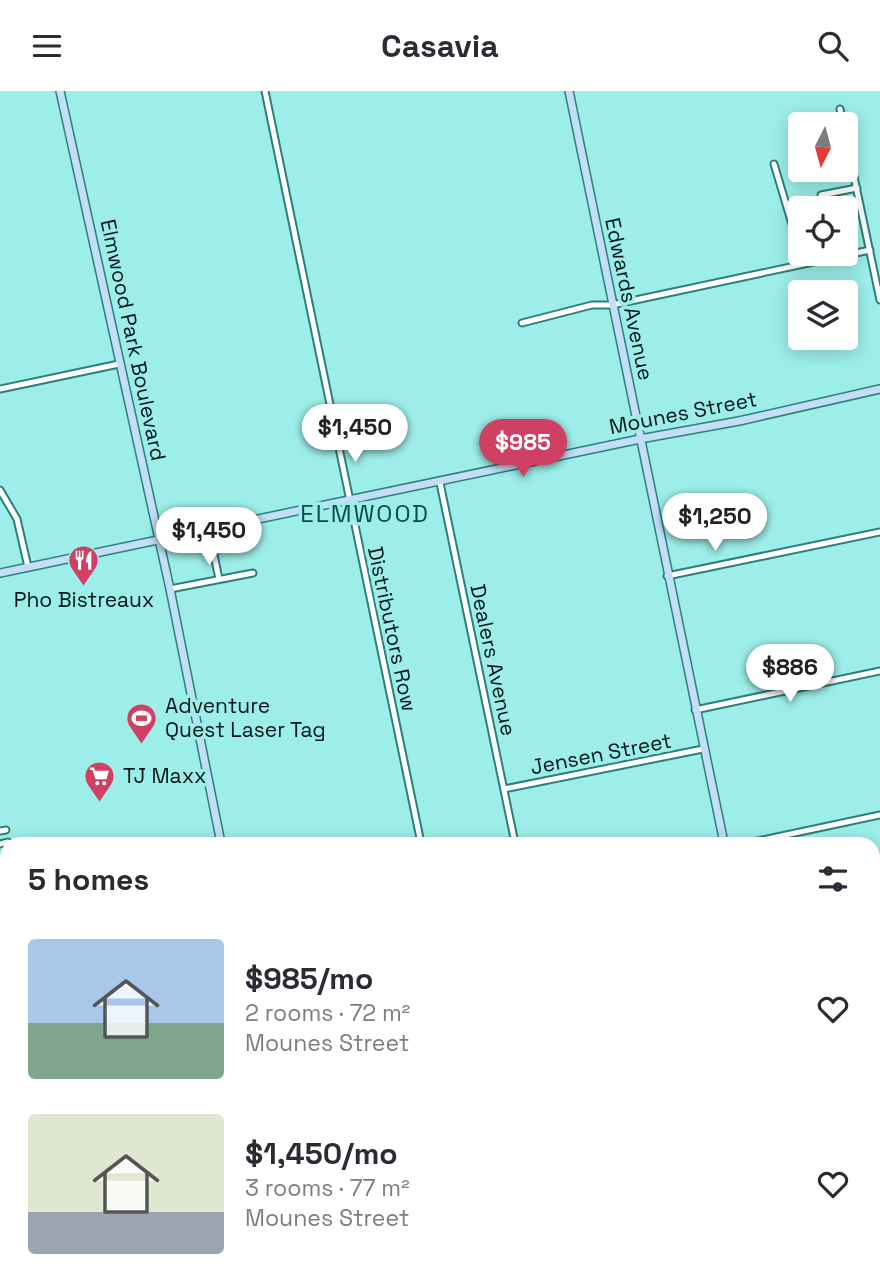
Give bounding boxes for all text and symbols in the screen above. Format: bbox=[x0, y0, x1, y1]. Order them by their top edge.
text: Casavia bbox=[381, 26, 499, 66]
icon: menu bbox=[28, 27, 66, 65]
icon: search bbox=[814, 27, 852, 65]
north arrow bbox=[788, 112, 858, 182]
map controls bbox=[788, 112, 858, 350]
button: locate bbox=[788, 196, 858, 266]
street label: Edwards Avenue bbox=[599, 215, 660, 383]
street label: Elmwood Park Boulevard bbox=[95, 217, 172, 463]
button: layers bbox=[788, 280, 858, 350]
street label: Mounes Street bbox=[607, 385, 759, 440]
pin: $1,450 bbox=[298, 405, 412, 464]
text: $1,450 bbox=[318, 412, 392, 442]
pin: $985 bbox=[482, 419, 564, 479]
text: $985 bbox=[495, 427, 551, 457]
pin: $1,250 bbox=[658, 493, 772, 553]
district label: ELMWOOD bbox=[300, 498, 430, 529]
text: $1,250 bbox=[678, 501, 752, 531]
pin: $1,450 bbox=[152, 507, 266, 567]
text: $1,450 bbox=[172, 515, 246, 545]
restaurant icon: Pho Bistreaux bbox=[67, 543, 101, 587]
street label: Distributors Row bbox=[362, 544, 423, 714]
street label: Dealers Avenue bbox=[464, 582, 523, 738]
place label: Pho Bistreaux bbox=[14, 586, 154, 613]
pin: $886 bbox=[749, 645, 831, 704]
text: $886 bbox=[762, 652, 818, 682]
place label: Adventure Quest Laser Tag bbox=[165, 692, 326, 743]
sports icon: Adventure Quest Laser Tag bbox=[125, 701, 159, 745]
street label: Jensen Street bbox=[528, 727, 674, 780]
supermarket icon: TJ Maxx bbox=[83, 759, 117, 803]
place label: TJ Maxx bbox=[123, 762, 207, 789]
text: 5 homes bbox=[28, 860, 149, 899]
icon: filters bbox=[814, 860, 852, 898]
text: $985/mo bbox=[245, 959, 373, 998]
icon: home bbox=[84, 967, 168, 1051]
icon: heart bbox=[814, 990, 852, 1028]
text: 2 rooms · 72 m² bbox=[245, 998, 410, 1028]
text: Mounes Street bbox=[245, 1028, 409, 1058]
text: $1,450/mo bbox=[245, 1134, 398, 1173]
icon: home bbox=[84, 1142, 168, 1226]
icon: heart bbox=[814, 1165, 852, 1203]
text: 3 rooms · 77 m² bbox=[245, 1173, 410, 1203]
text: Mounes Street bbox=[245, 1203, 409, 1233]

